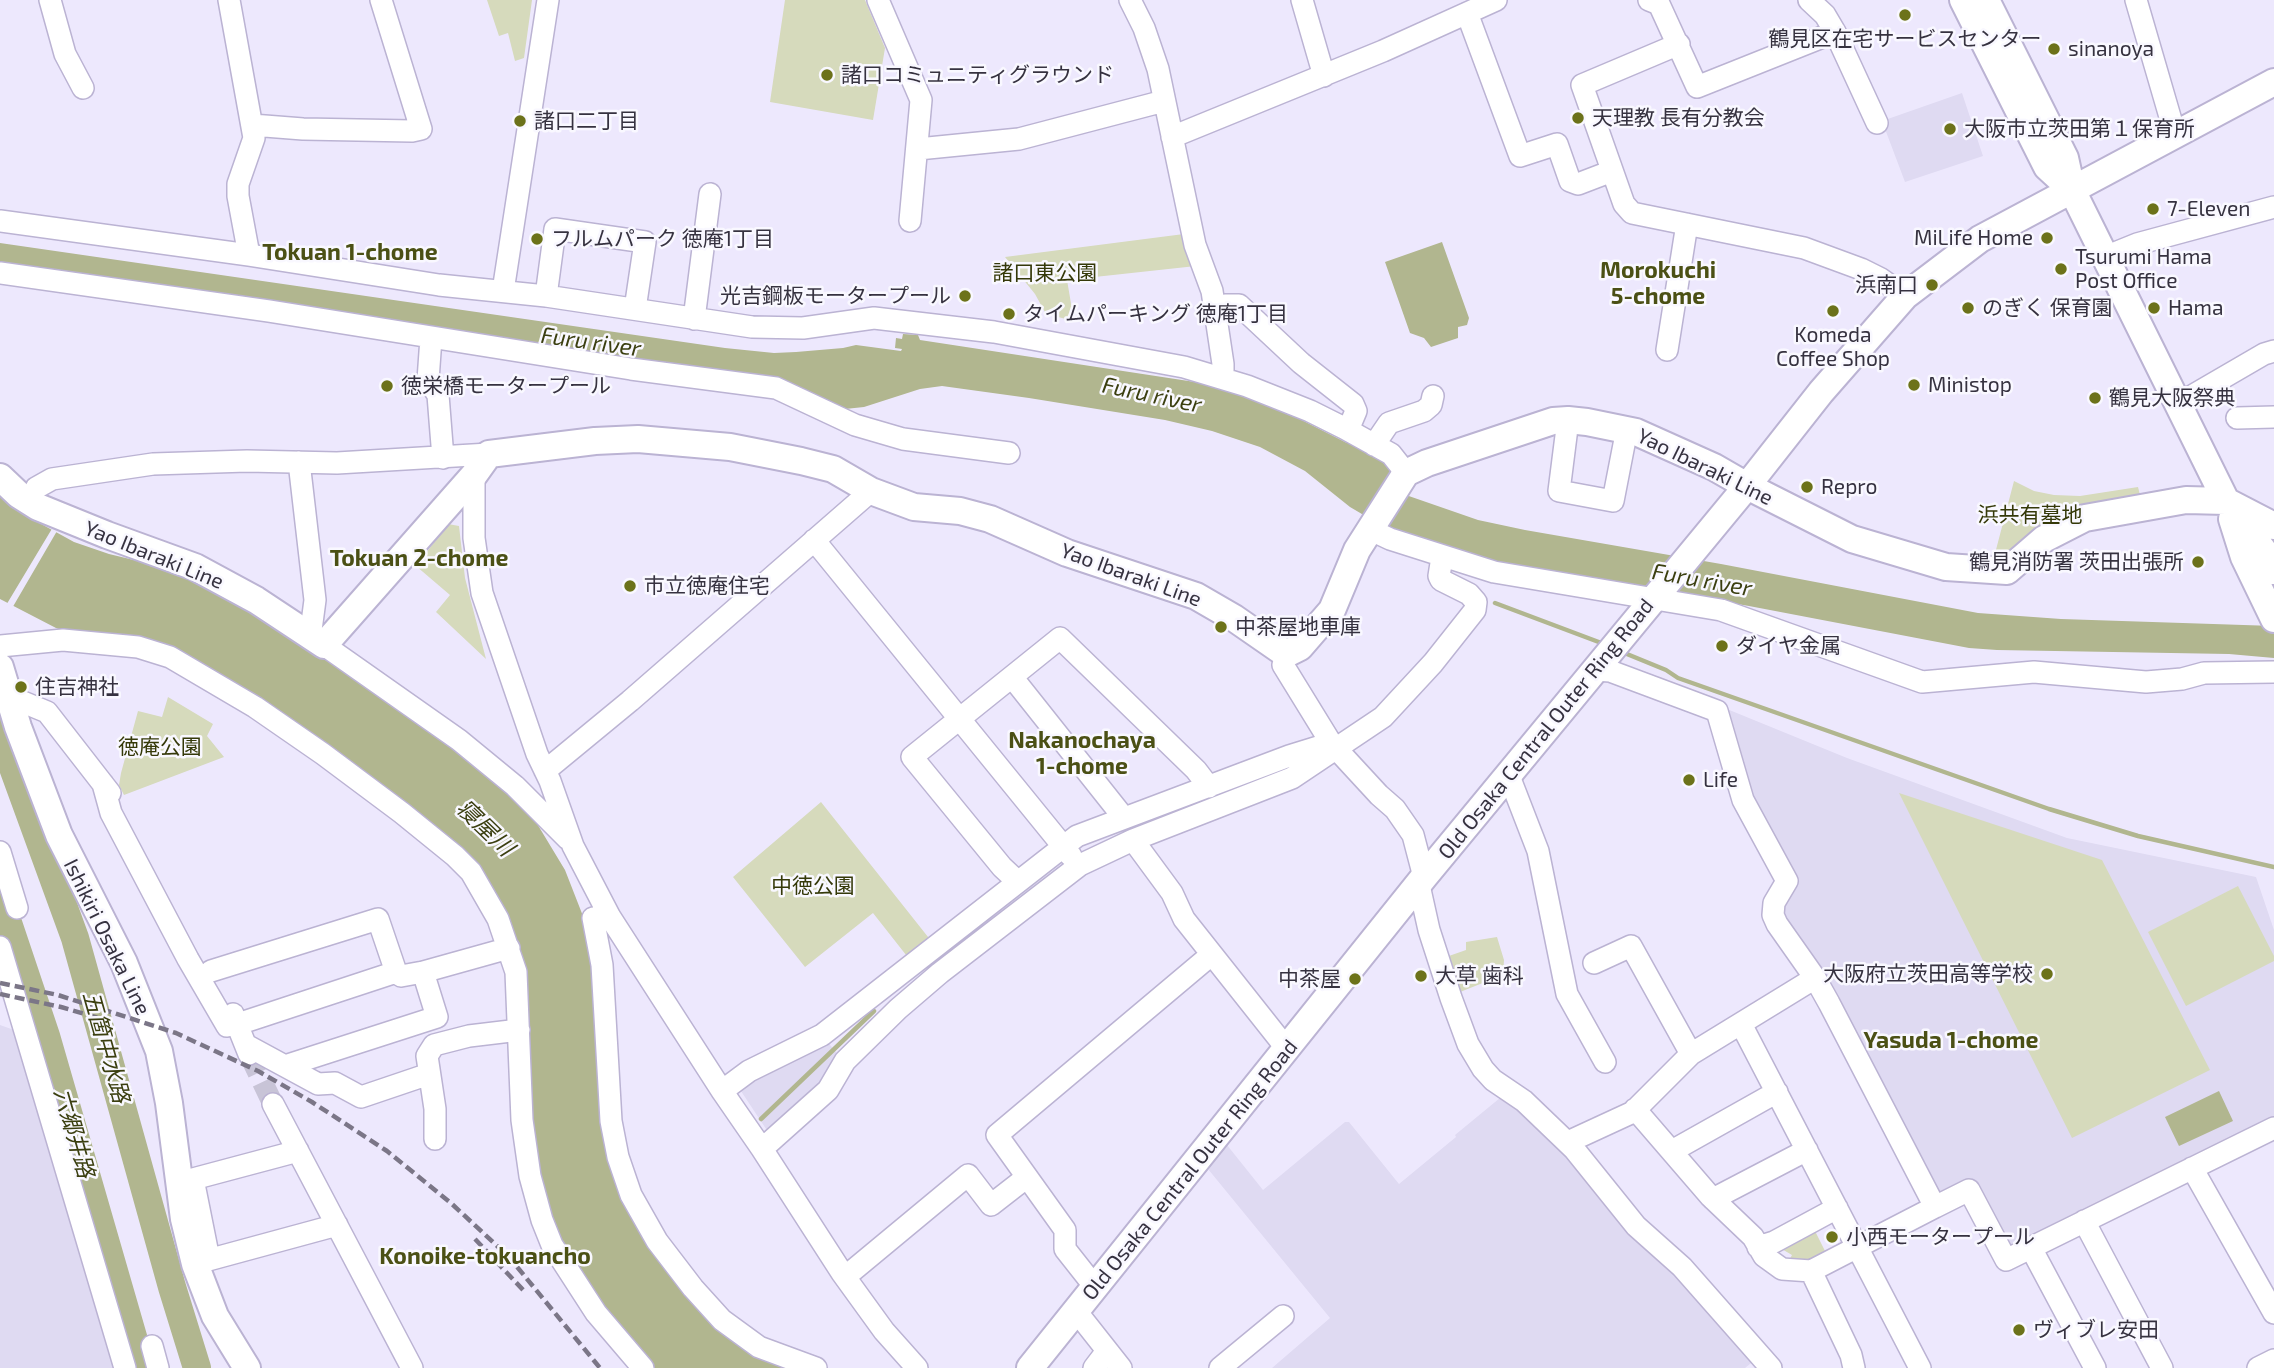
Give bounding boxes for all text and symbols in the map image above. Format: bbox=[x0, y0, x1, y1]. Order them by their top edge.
marker: 鶴見区在宅サービスセンター bbox=[1897, 7, 1913, 23]
place label: 鶴見区在宅サービスセンター bbox=[1769, 26, 2041, 52]
place label: sinanoya bbox=[2068, 36, 2154, 62]
marker: sinanoya bbox=[2046, 41, 2062, 57]
place label: 諸口コミュニティグラウンド bbox=[841, 62, 1114, 88]
marker: 諸口コミュニティグラウンド bbox=[819, 67, 835, 83]
place label: 天理教 長有分教会 bbox=[1592, 105, 1765, 131]
place label: 諸口二丁目 bbox=[534, 108, 639, 134]
marker: 天理教 長有分教会 bbox=[1570, 110, 1586, 126]
marker: 諸口二丁目 bbox=[512, 113, 528, 129]
place label: 大阪市立茨田第１保育所 bbox=[1964, 116, 2195, 142]
marker: 大阪市立茨田第１保育所 bbox=[1942, 121, 1958, 137]
place label: 7-Eleven bbox=[2167, 196, 2250, 222]
marker: 7-Eleven bbox=[2145, 201, 2161, 217]
place label: MiLife Home bbox=[1914, 225, 2033, 251]
place label: フルムパーク 徳庵1丁目 bbox=[551, 226, 774, 252]
marker: MiLife Home bbox=[2039, 230, 2055, 246]
marker: フルムパーク 徳庵1丁目 bbox=[529, 231, 545, 247]
district label: Tokuan 1-chome bbox=[262, 238, 438, 266]
place label: Tsurumi Hama Post Office bbox=[2075, 244, 2212, 294]
district label: Morokuchi 5-chome bbox=[1600, 256, 1716, 310]
park label: 諸口東公園 bbox=[993, 260, 1097, 286]
marker: Tsurumi Hama Post Office bbox=[2053, 261, 2069, 277]
place label: 浜南口 bbox=[1855, 272, 1918, 298]
marker: 浜南口 bbox=[1924, 277, 1940, 293]
place label: 光吉鋼板モータープール bbox=[720, 283, 951, 309]
marker: 光吉鋼板モータープール bbox=[957, 288, 973, 304]
place label: のぎく 保育園 bbox=[1982, 295, 2113, 321]
place label: Hama bbox=[2168, 295, 2223, 321]
marker: のぎく 保育園 bbox=[1960, 300, 1976, 316]
marker: Hama bbox=[2146, 300, 2162, 316]
place label: タイムパーキング 徳庵1丁目 bbox=[1023, 301, 1288, 327]
marker: Komeda Coffee Shop bbox=[1825, 303, 1841, 319]
marker: タイムパーキング 徳庵1丁目 bbox=[1001, 306, 1017, 322]
water label: Furu river bbox=[539, 321, 643, 363]
place label: Komeda Coffee Shop bbox=[1776, 322, 1890, 372]
water label: Furu river bbox=[1100, 371, 1204, 419]
place label: Ministop bbox=[1928, 372, 2012, 398]
place label: 徳栄橋モータープール bbox=[401, 373, 611, 399]
marker: Ministop bbox=[1906, 377, 1922, 393]
marker: 徳栄橋モータープール bbox=[379, 378, 395, 394]
place label: 鶴見大阪祭典 bbox=[2109, 385, 2235, 411]
marker: 鶴見大阪祭典 bbox=[2087, 390, 2103, 406]
street label: Yao Ibaraki Line bbox=[1633, 423, 1777, 511]
place label: Repro bbox=[1821, 474, 1877, 500]
marker: Repro bbox=[1799, 479, 1815, 495]
park label: 浜共有墓地 bbox=[1978, 502, 2082, 528]
street label: Yao Ibaraki Line bbox=[81, 516, 227, 594]
street label: Yao Ibaraki Line bbox=[1057, 538, 1205, 612]
district label: Tokuan 2-chome bbox=[330, 544, 508, 572]
place label: 鶴見消防署 茨田出張所 bbox=[1969, 549, 2184, 575]
marker: 鶴見消防署 茨田出張所 bbox=[2190, 554, 2206, 570]
water label: Furu river bbox=[1650, 558, 1754, 602]
place label: 市立徳庵住宅 bbox=[644, 573, 770, 599]
marker: 市立徳庵住宅 bbox=[622, 578, 638, 594]
street label: Old Osaka Central Outer Ring Road bbox=[1433, 594, 1659, 864]
place label: 中茶屋地車庫 bbox=[1235, 614, 1361, 640]
marker: 中茶屋地車庫 bbox=[1213, 619, 1229, 635]
place label: ダイヤ金属 bbox=[1736, 633, 1841, 659]
marker: ダイヤ金属 bbox=[1714, 638, 1730, 654]
place label: 住吉神社 bbox=[35, 674, 119, 700]
marker: 住吉神社 bbox=[13, 679, 29, 695]
district label: Nakanochaya 1-chome bbox=[1008, 726, 1156, 780]
park label: 徳庵公園 bbox=[118, 734, 202, 760]
place label: Life bbox=[1703, 767, 1738, 793]
marker: Life bbox=[1681, 772, 1697, 788]
water label: 寝屋川 bbox=[451, 794, 519, 862]
street label: Ishikiri Osaka Line bbox=[58, 855, 156, 1019]
park label: 中徳公園 bbox=[771, 873, 855, 899]
place label: 大阪府立茨田高等学校 bbox=[1823, 961, 2033, 987]
place label: 大草 歯科 bbox=[1435, 963, 1524, 989]
place label: 中茶屋 bbox=[1278, 966, 1341, 992]
marker: 大阪府立茨田高等学校 bbox=[2039, 966, 2055, 982]
marker: 大草 歯科 bbox=[1413, 968, 1429, 984]
marker: 中茶屋 bbox=[1347, 971, 1363, 987]
water label: 五箇中水路 bbox=[77, 988, 135, 1106]
district label: Yasuda 1-chome bbox=[1863, 1026, 2039, 1054]
street label: Old Osaka Central Outer Ring Road bbox=[1077, 1035, 1303, 1305]
water label: 六郷井路 bbox=[48, 1085, 100, 1181]
place label: 小西モータープール bbox=[1846, 1224, 2035, 1250]
marker: 小西モータープール bbox=[1824, 1229, 1840, 1245]
district label: Konoike-tokuancho bbox=[379, 1242, 591, 1270]
place label: ヴィブレ安田 bbox=[2033, 1317, 2159, 1343]
marker: ヴィブレ安田 bbox=[2011, 1322, 2027, 1338]

